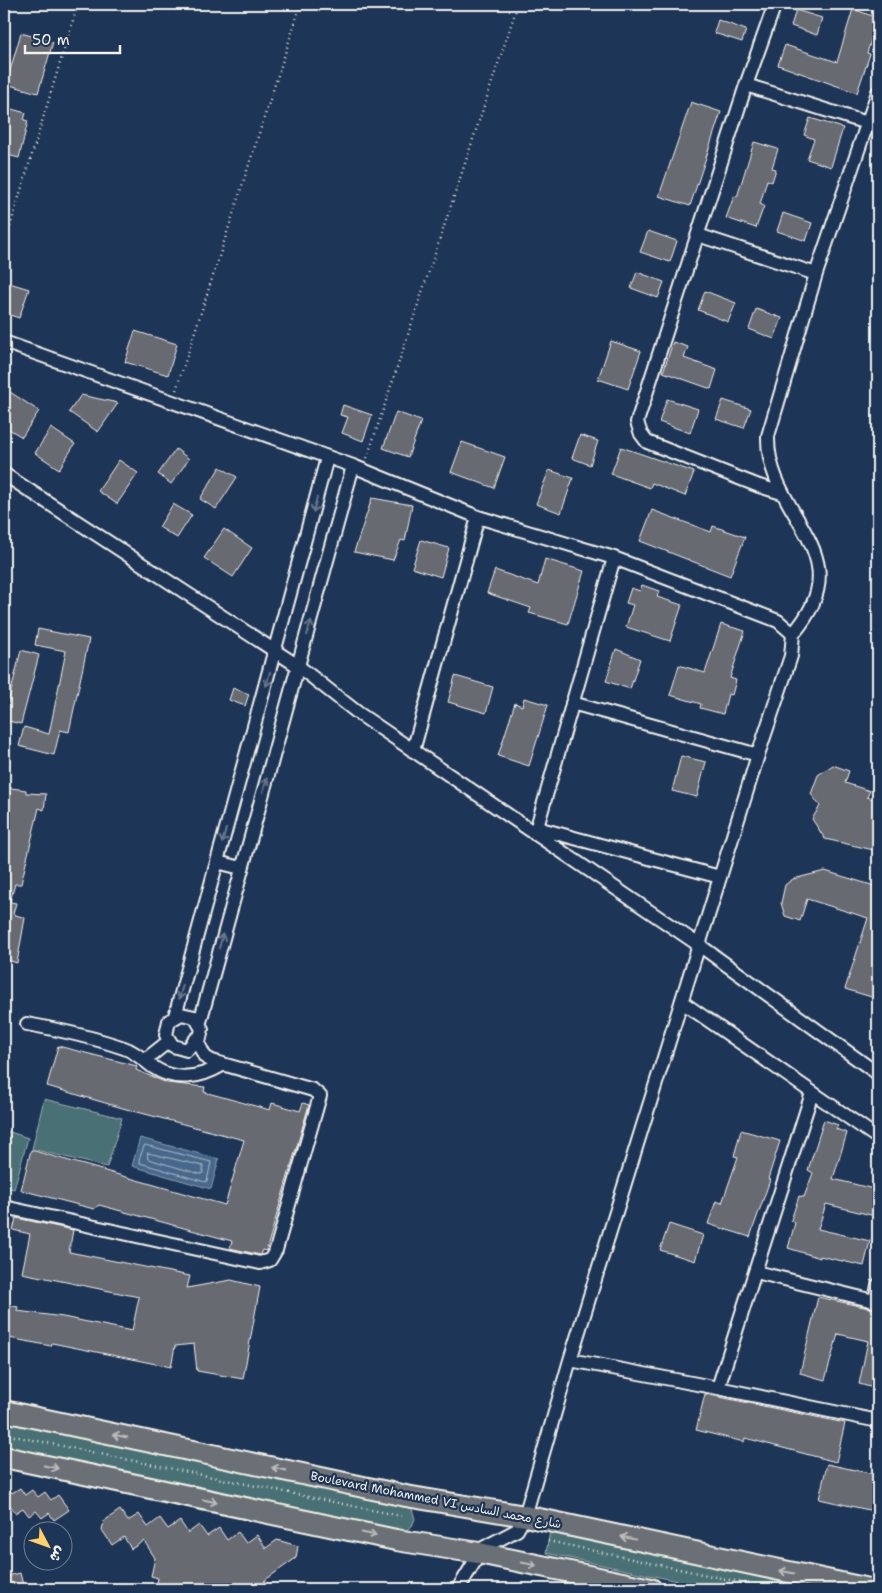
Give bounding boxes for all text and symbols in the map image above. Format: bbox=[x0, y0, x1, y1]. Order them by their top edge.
scale bar bbox=[25, 22, 120, 54]
text: 50 m bbox=[32, 30, 70, 50]
one-way arrow bbox=[309, 497, 319, 513]
one-way arrow bbox=[305, 621, 314, 637]
one-way arrow bbox=[263, 671, 272, 687]
one-way arrow bbox=[260, 777, 270, 793]
one-way arrow bbox=[219, 827, 229, 843]
one-way arrow bbox=[217, 934, 227, 950]
one-way arrow bbox=[176, 984, 186, 1000]
one-way arrow bbox=[113, 1431, 129, 1440]
one-way arrow bbox=[43, 1463, 59, 1472]
one-way arrow bbox=[272, 1464, 288, 1473]
street label: Boulevard Mohammed VI شارع محمد السادس bbox=[309, 1468, 563, 1533]
one-way arrow bbox=[202, 1497, 218, 1506]
north arrow bbox=[22, 1520, 72, 1570]
one-way arrow bbox=[361, 1530, 377, 1540]
one-way arrow bbox=[620, 1533, 636, 1542]
text: ش bbox=[46, 1543, 70, 1566]
one-way arrow bbox=[521, 1559, 537, 1569]
one-way arrow bbox=[779, 1567, 795, 1576]

